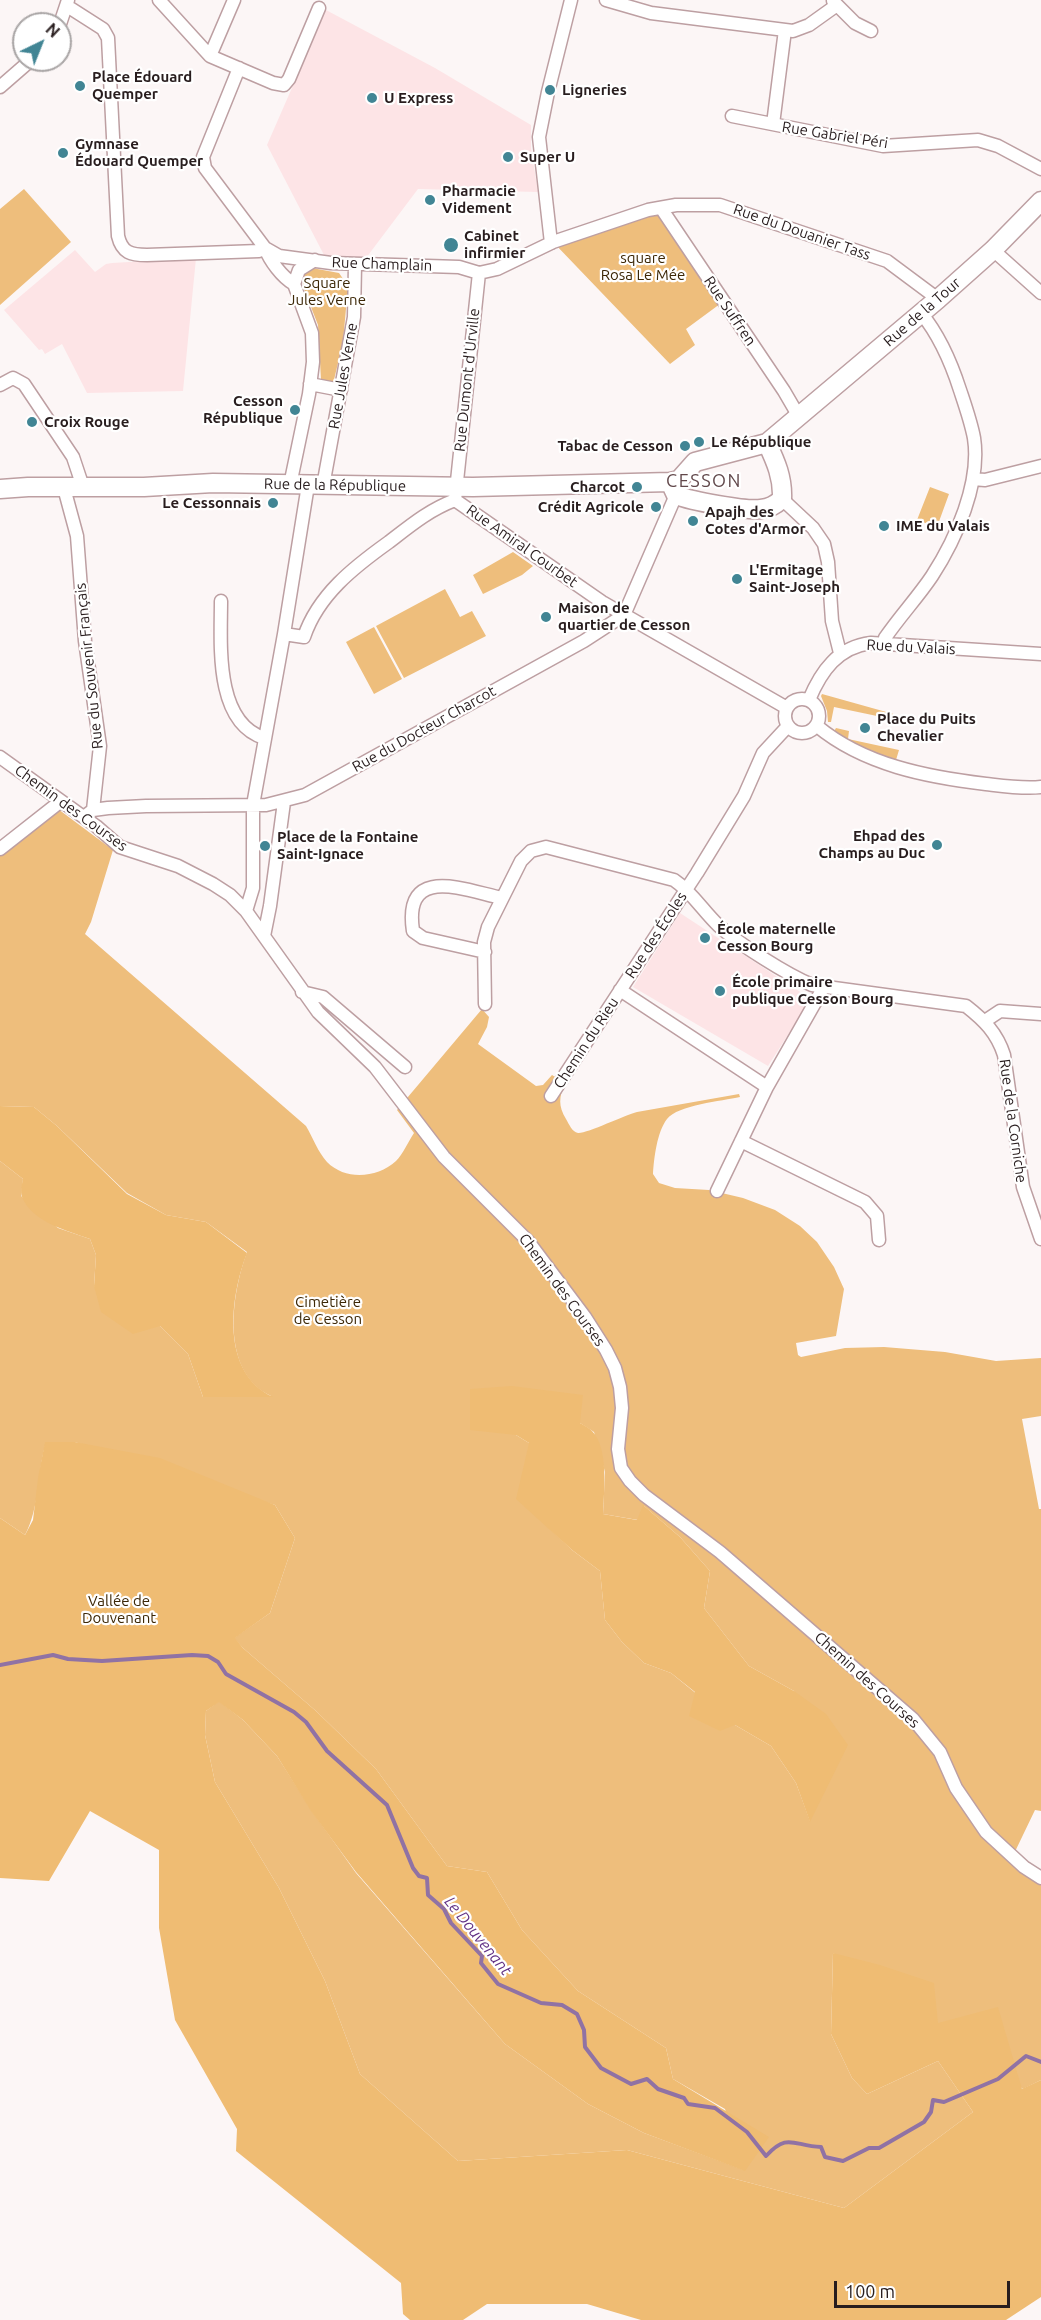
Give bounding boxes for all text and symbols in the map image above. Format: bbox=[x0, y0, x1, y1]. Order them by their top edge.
north arrow bbox=[12, 12, 72, 72]
text: N bbox=[42, 20, 63, 41]
place label: Place Édouard Quemper bbox=[92, 68, 192, 103]
marker: Place Édouard Quemper bbox=[73, 79, 87, 93]
place label: Ligneries bbox=[562, 81, 627, 99]
marker: Ligneries bbox=[543, 83, 557, 97]
place label: U Express bbox=[384, 89, 453, 107]
marker: U Express bbox=[365, 91, 379, 105]
street label: Rue Gabriel Péri bbox=[781, 118, 889, 152]
place label: Gymnase Édouard Quemper bbox=[75, 135, 203, 170]
marker: Gymnase Édouard Quemper bbox=[56, 146, 70, 160]
place label: Super U bbox=[520, 148, 575, 166]
marker: Super U bbox=[501, 150, 515, 164]
place label: Pharmacie Videment bbox=[442, 182, 516, 217]
marker: Pharmacie Videment bbox=[423, 193, 437, 207]
street label: Rue du Douanier Tass bbox=[731, 200, 873, 264]
place label: Cabinet infirmier bbox=[464, 227, 525, 262]
marker: Cabinet infirmier bbox=[442, 236, 460, 254]
park label: square Rosa Le Mée bbox=[601, 249, 685, 284]
street label: Rue Champlain bbox=[331, 253, 433, 275]
street label: Rue Suffren bbox=[700, 273, 760, 349]
park label: Square Jules Verne bbox=[288, 274, 366, 309]
street label: Rue de la Tour bbox=[880, 274, 964, 350]
street label: Rue Dumont d'Urville bbox=[451, 307, 483, 453]
street label: Rue Jules Verne bbox=[325, 321, 361, 431]
place label: Cesson République bbox=[203, 392, 283, 427]
marker: Cesson République bbox=[288, 403, 302, 417]
place label: Croix Rouge bbox=[44, 413, 129, 431]
marker: Croix Rouge bbox=[25, 415, 39, 429]
place label: Le République bbox=[711, 433, 811, 451]
marker: Le République bbox=[692, 435, 706, 449]
place label: Tabac de Cesson bbox=[558, 437, 673, 455]
marker: Tabac de Cesson bbox=[678, 439, 692, 453]
district label: CESSON bbox=[666, 470, 742, 492]
street label: Rue de la République bbox=[264, 475, 406, 495]
place label: Charcot bbox=[570, 478, 625, 496]
marker: Charcot bbox=[630, 480, 644, 494]
place label: Le Cessonnais bbox=[162, 494, 261, 512]
marker: Le Cessonnais bbox=[266, 496, 280, 510]
place label: Crédit Agricole bbox=[538, 498, 644, 516]
marker: Crédit Agricole bbox=[649, 500, 663, 514]
street label: Rue Amiral Courbet bbox=[463, 501, 581, 591]
place label: Apajh des Cotes d'Armor bbox=[705, 503, 806, 538]
marker: Apajh des Cotes d'Armor bbox=[686, 514, 700, 528]
place label: IME du Valais bbox=[896, 517, 990, 535]
marker: IME du Valais bbox=[877, 519, 891, 533]
place label: L'Ermitage Saint-Joseph bbox=[749, 561, 840, 596]
marker: L'Ermitage Saint-Joseph bbox=[730, 572, 744, 586]
street label: Rue du Souvenir Français bbox=[71, 582, 107, 750]
place label: Maison de quartier de Cesson bbox=[558, 599, 690, 634]
marker: Maison de quartier de Cesson bbox=[539, 610, 553, 624]
street label: Rue du Valais bbox=[866, 636, 956, 658]
street label: Rue du Docteur Charcot bbox=[349, 682, 499, 776]
place label: Place du Puits Chevalier bbox=[877, 710, 976, 745]
marker: Place du Puits Chevalier bbox=[858, 721, 872, 735]
street label: Chemin des Courses bbox=[11, 761, 131, 855]
place label: Ehpad des Champs au Duc bbox=[818, 827, 925, 862]
place label: Place de la Fontaine Saint-Ignace bbox=[277, 828, 418, 863]
marker: Ehpad des Champs au Duc bbox=[930, 838, 944, 852]
marker: Place de la Fontaine Saint-Ignace bbox=[258, 839, 272, 853]
street label: Rue des Écoles bbox=[621, 888, 691, 982]
place label: École maternelle Cesson Bourg bbox=[717, 920, 836, 955]
marker: École maternelle Cesson Bourg bbox=[698, 931, 712, 945]
place label: École primaire publique Cesson Bourg bbox=[732, 973, 894, 1008]
marker: École primaire publique Cesson Bourg bbox=[713, 984, 727, 998]
street label: Chemin du Rieu bbox=[550, 994, 622, 1092]
street label: Rue de la Corniche bbox=[995, 1058, 1031, 1184]
street label: Chemin des Courses bbox=[515, 1230, 609, 1350]
park label: Cimetière de Cesson bbox=[294, 1293, 362, 1328]
park label: Vallée de Douvenant bbox=[82, 1592, 156, 1627]
street label: Chemin des Courses bbox=[811, 1628, 923, 1732]
water label: Le Douvenant bbox=[440, 1893, 516, 1979]
scale bar bbox=[837, 2269, 1012, 2307]
text: 100 m bbox=[845, 2281, 895, 2301]

